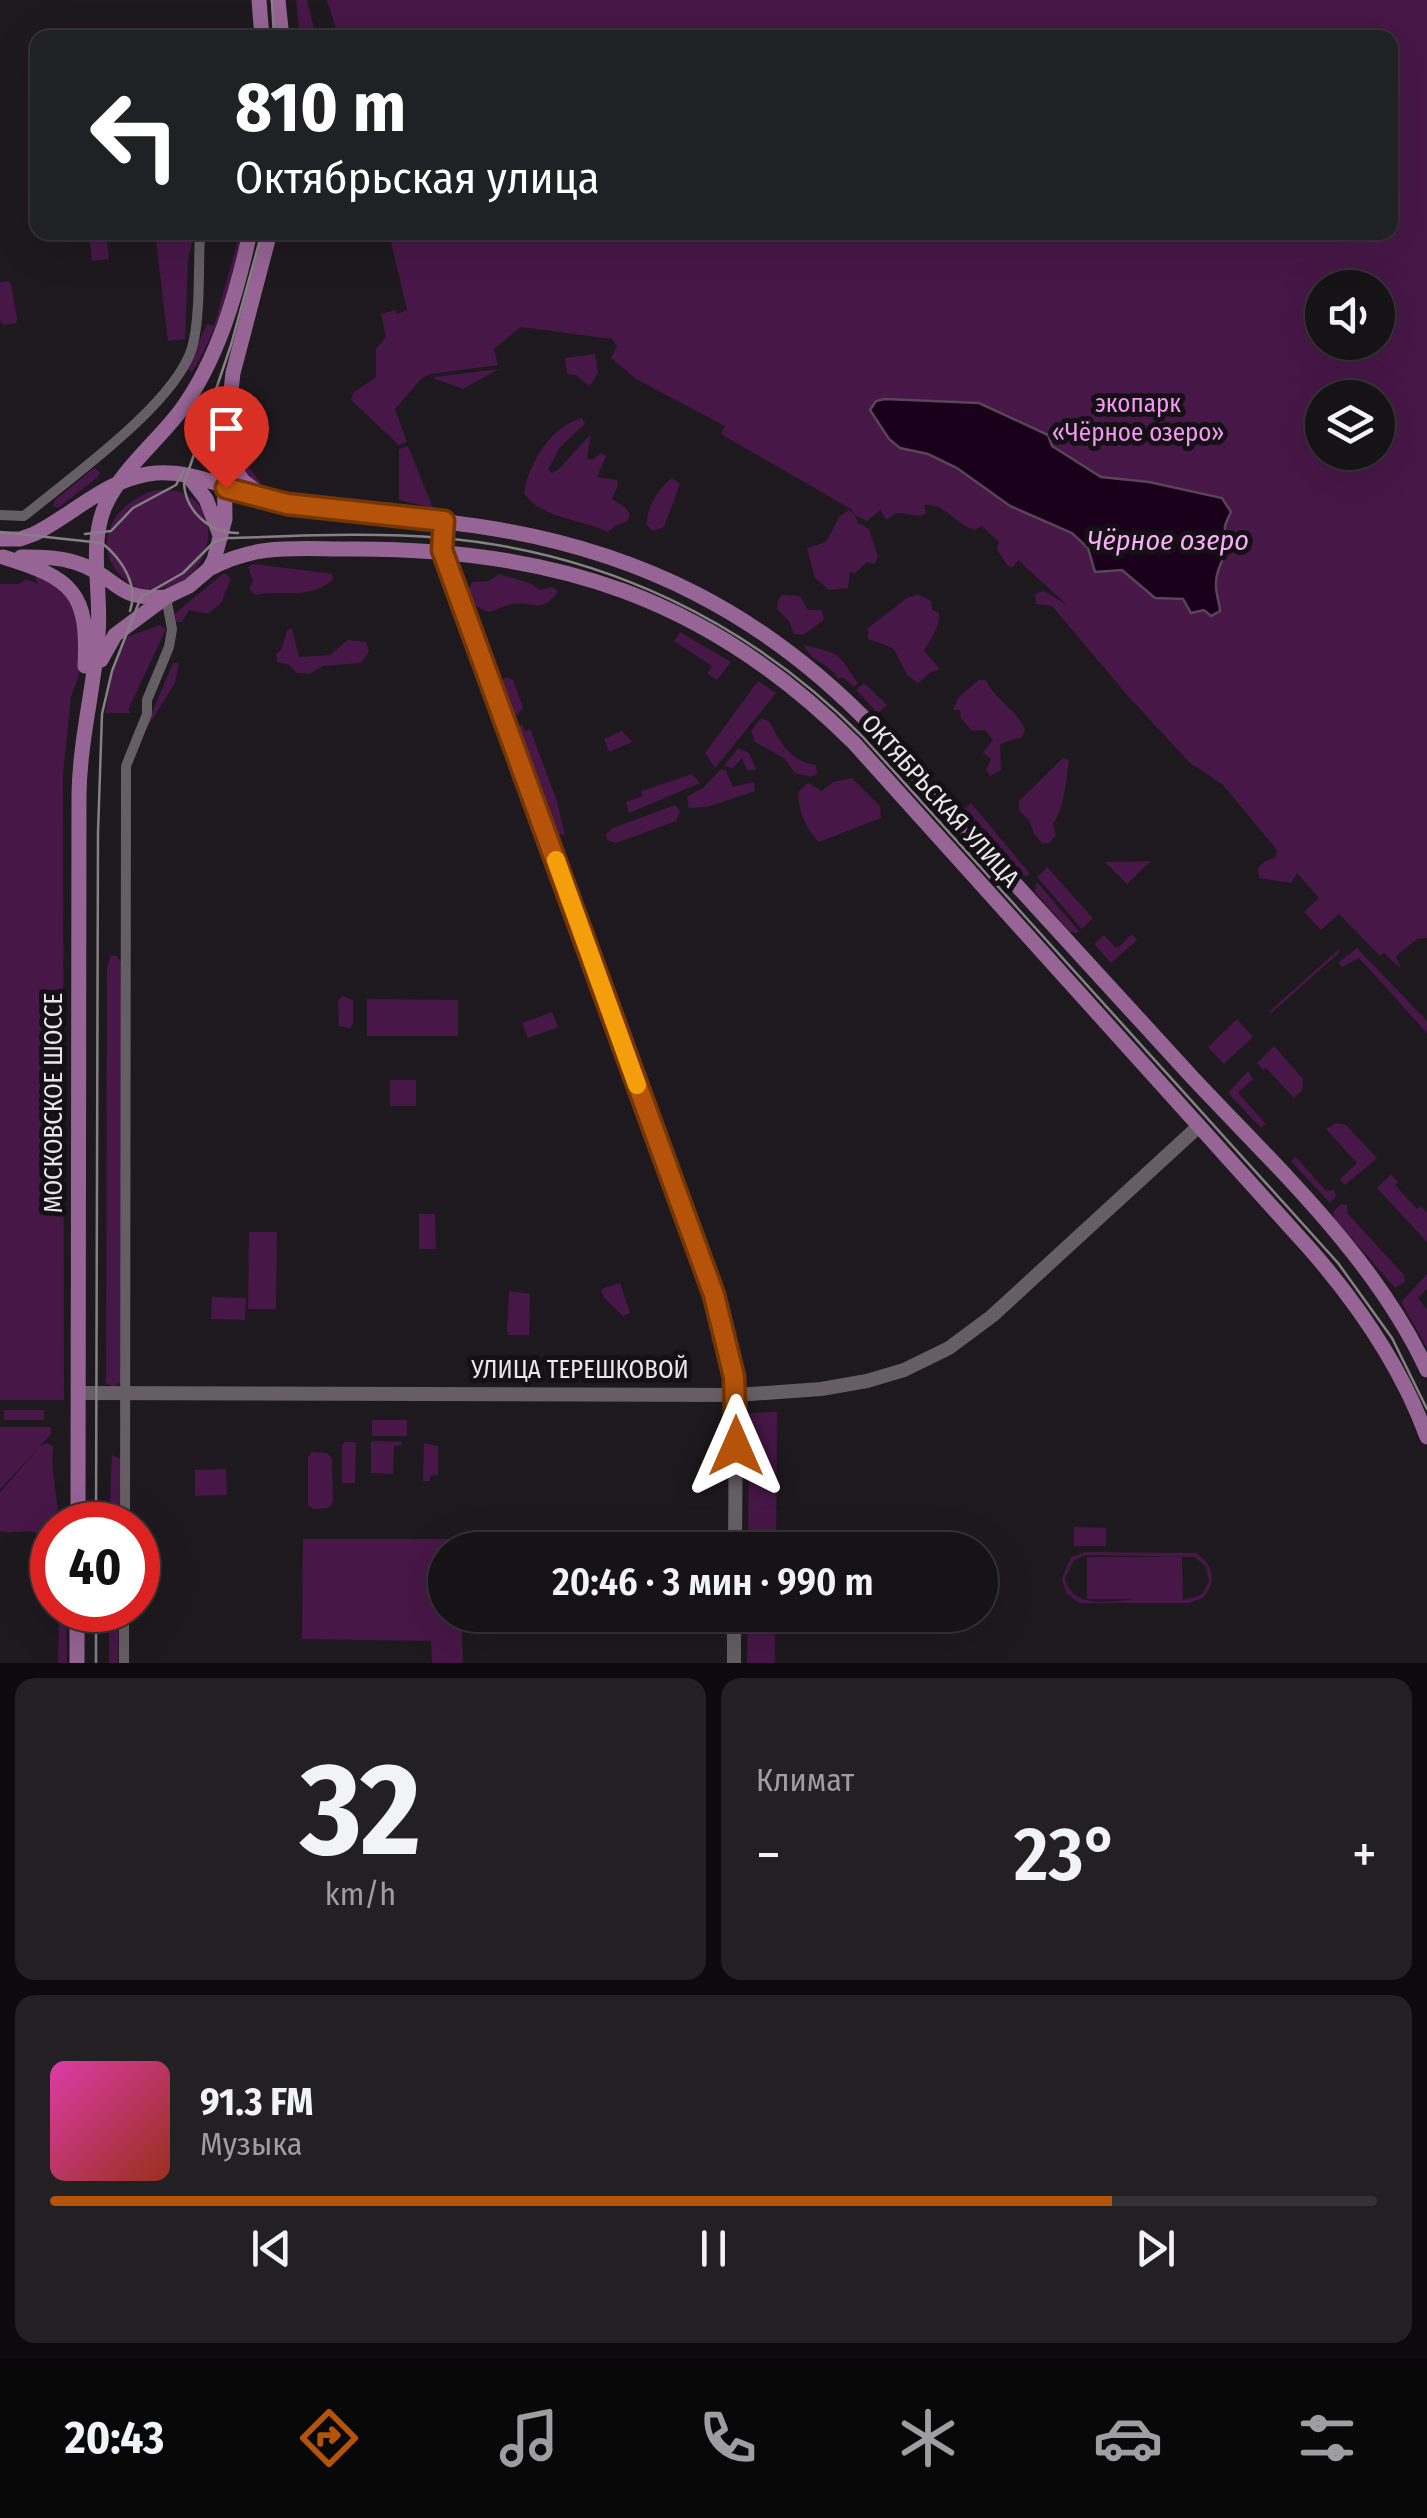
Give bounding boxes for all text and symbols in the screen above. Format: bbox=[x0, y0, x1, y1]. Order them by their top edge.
text: 810 m bbox=[235, 66, 406, 150]
icon: left bbox=[70, 70, 200, 200]
text: Октябрьская улица bbox=[235, 151, 600, 205]
map controls bbox=[1305, 270, 1395, 470]
button: sound bbox=[1305, 270, 1395, 360]
button: layers bbox=[1305, 380, 1395, 470]
pin bbox=[184, 386, 269, 489]
park label: экопарк «Чёрное озеро» bbox=[1052, 389, 1224, 448]
icon: arrive bbox=[199, 401, 254, 456]
water label: Чёрное озеро bbox=[1087, 524, 1249, 557]
street label: ОКТЯБРЬСКАЯ УЛИЦА bbox=[855, 709, 1025, 893]
street label: МОСКОВСКОЕ ШОССЕ bbox=[39, 993, 69, 1213]
street label: УЛИЦА ТЕРЕШКОВОЙ bbox=[470, 1354, 689, 1385]
position arrow bbox=[684, 1394, 788, 1498]
speed limit sign: 40 bbox=[30, 1502, 160, 1632]
text: 20:46 · 3 мин · 990 m bbox=[552, 1559, 874, 1605]
text: 32 bbox=[300, 1732, 421, 1888]
text: Климат bbox=[756, 1761, 854, 1799]
text: 23° bbox=[1014, 1810, 1119, 1900]
text: − bbox=[756, 1822, 781, 1888]
text: + bbox=[1352, 1822, 1377, 1888]
text: km/h bbox=[325, 1875, 396, 1913]
text: 91.3 FM bbox=[200, 2079, 313, 2125]
text: Музыка bbox=[200, 2125, 303, 2163]
icon: previous bbox=[244, 2221, 299, 2276]
icon: pause bbox=[686, 2221, 741, 2276]
icon: next bbox=[1128, 2221, 1183, 2276]
icon: directions bbox=[294, 2403, 364, 2473]
icon: music bbox=[494, 2403, 564, 2473]
icon: phone bbox=[693, 2403, 763, 2473]
icon: climate bbox=[893, 2403, 963, 2473]
icon: car bbox=[1093, 2403, 1163, 2473]
icon: filters bbox=[1292, 2403, 1362, 2473]
text: 20:43 bbox=[65, 2411, 164, 2465]

